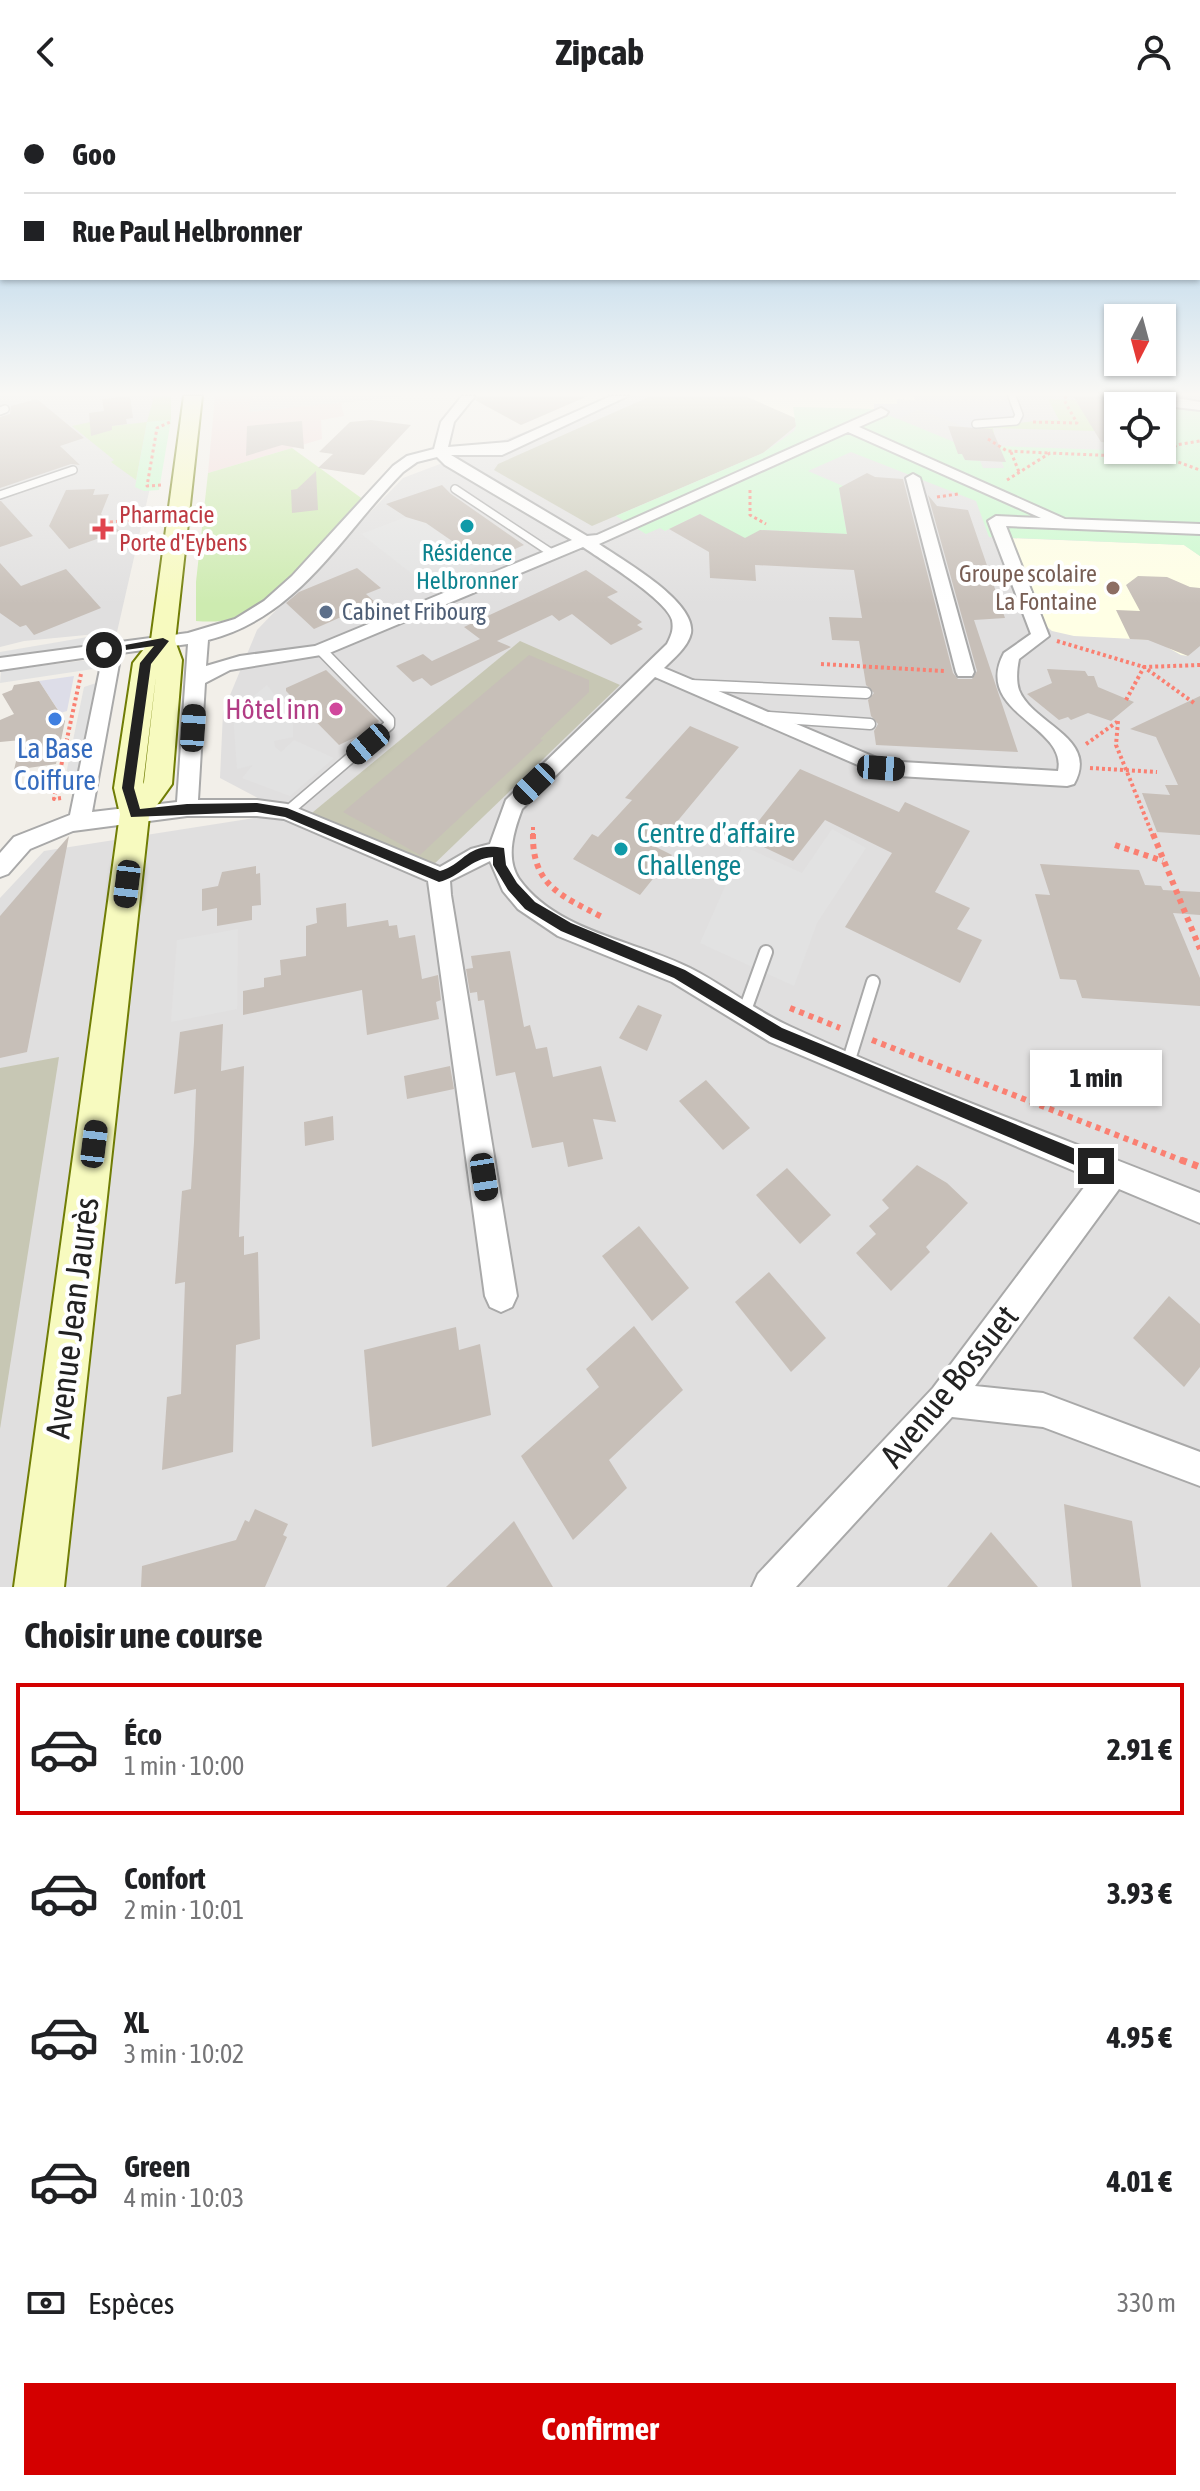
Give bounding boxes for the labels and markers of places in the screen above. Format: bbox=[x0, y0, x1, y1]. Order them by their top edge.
place label: Pharmacie Porte d'Eybens bbox=[119, 501, 247, 556]
marker: Résidence Helbronner bbox=[458, 517, 476, 535]
marker: Pharmacie Porte d'Eybens bbox=[94, 520, 112, 538]
place label: Résidence Helbronner bbox=[416, 539, 519, 594]
place label: Groupe scolaire La Fontaine bbox=[959, 560, 1097, 615]
marker: Groupe scolaire La Fontaine bbox=[1104, 579, 1122, 597]
place label: Cabinet Fribourg bbox=[342, 598, 487, 625]
marker: Cabinet Fribourg bbox=[317, 603, 335, 621]
place label: Hôtel inn bbox=[225, 693, 320, 725]
marker: Hôtel inn bbox=[327, 700, 345, 718]
marker: La Base Coiffure bbox=[46, 710, 64, 728]
place label: La Base Coiffure bbox=[14, 732, 96, 796]
place label: Centre d’affaire Challenge bbox=[637, 817, 795, 881]
marker: Centre d’affaire Challenge bbox=[612, 840, 630, 858]

